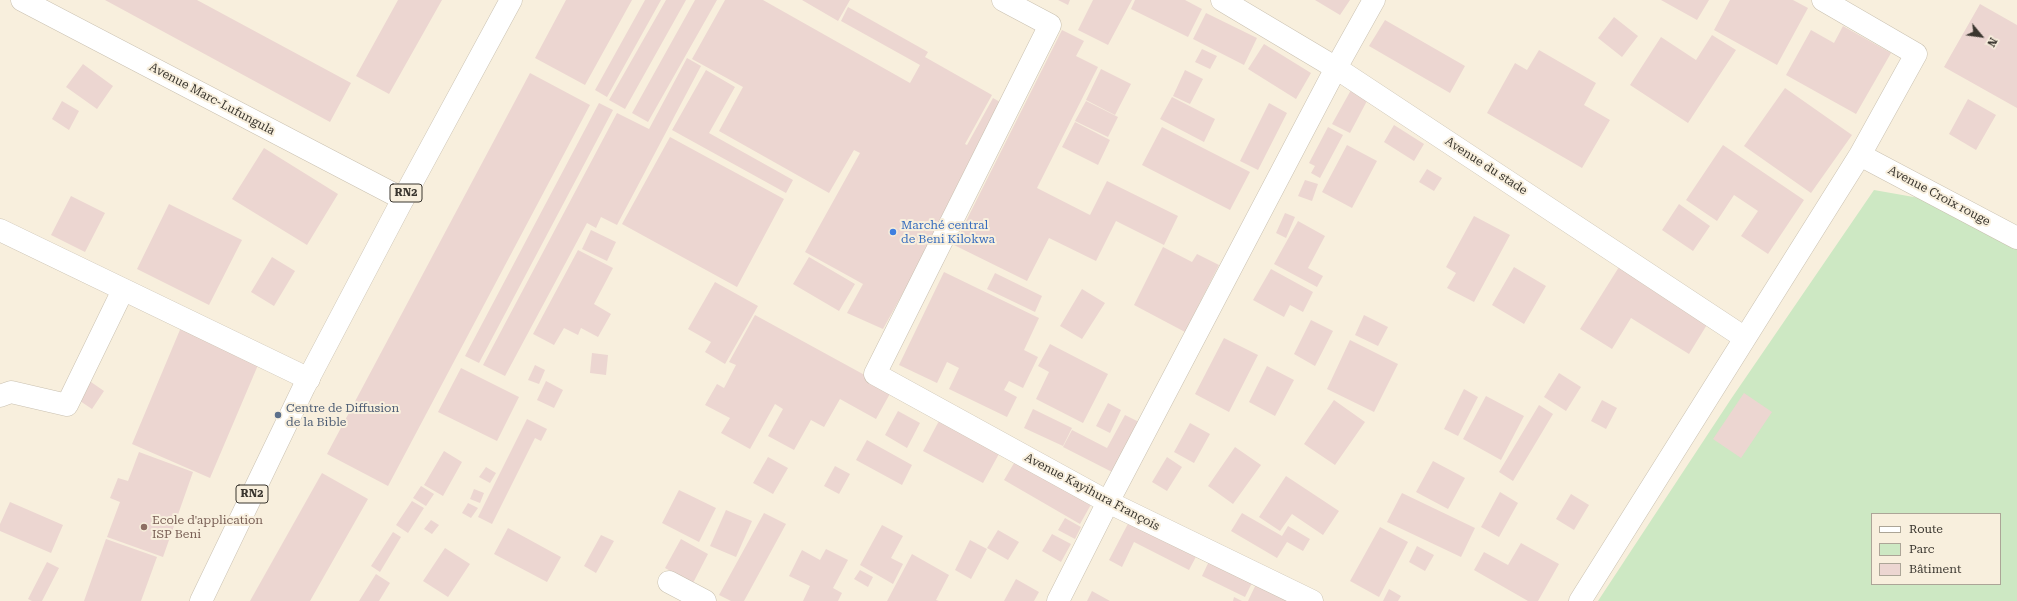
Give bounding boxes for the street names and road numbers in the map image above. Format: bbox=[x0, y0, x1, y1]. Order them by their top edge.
street label: Avenue Marc-Lufungula bbox=[147, 60, 277, 138]
street label: Avenue du stade bbox=[1442, 134, 1530, 198]
street label: Avenue Croix rouge bbox=[1886, 163, 1992, 229]
road number: RN2 bbox=[390, 184, 422, 202]
street label: Avenue Kayihura François bbox=[1022, 450, 1162, 534]
road number: RN2 bbox=[236, 485, 268, 503]

